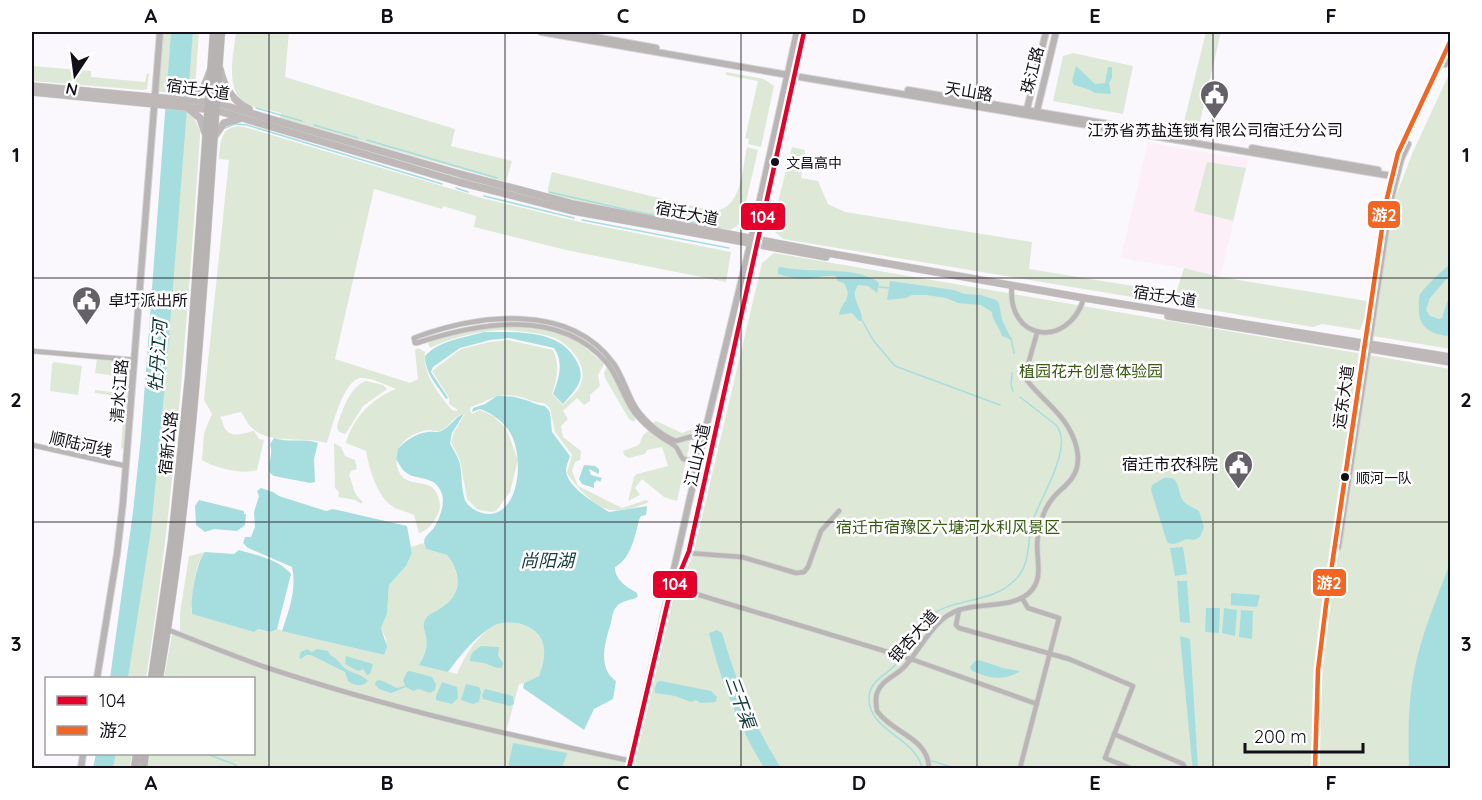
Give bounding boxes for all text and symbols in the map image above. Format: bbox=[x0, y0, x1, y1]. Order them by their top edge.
text: A bbox=[145, 3, 158, 28]
text: B bbox=[380, 3, 394, 28]
text: C bbox=[617, 3, 630, 28]
text: D bbox=[852, 3, 866, 28]
text: E bbox=[1089, 3, 1101, 28]
text: F bbox=[1325, 3, 1337, 28]
street label: 珠江路 bbox=[1016, 44, 1048, 96]
north arrow bbox=[45, 45, 105, 105]
street label: 宿迁大道 bbox=[165, 75, 231, 103]
street label: 天山路 bbox=[944, 77, 994, 105]
public building icon: 江苏省苏盐连锁有限公司宿迁分公司 bbox=[1199, 78, 1231, 120]
text: N bbox=[64, 79, 80, 101]
place label: 江苏省苏盐连锁有限公司宿迁分公司 bbox=[1087, 120, 1343, 140]
text: 1 bbox=[12, 142, 20, 167]
text: 1 bbox=[1462, 142, 1470, 167]
place label: 文昌高中 bbox=[786, 154, 842, 172]
marker: 文昌高中 bbox=[769, 156, 781, 168]
street label: 宿迁大道 bbox=[654, 197, 720, 229]
line badge: 游2 bbox=[1367, 200, 1401, 229]
line badge: 104 bbox=[740, 202, 786, 231]
text: 游2 bbox=[1371, 205, 1397, 225]
text: 104 bbox=[750, 207, 776, 227]
street label: 宿迁大道 bbox=[1132, 281, 1198, 311]
public building icon: 卓圩派出所 bbox=[71, 284, 103, 326]
place label: 卓圩派出所 bbox=[108, 290, 188, 310]
water label: 牡丹江河 bbox=[144, 316, 172, 393]
street label: 清水江路 bbox=[106, 358, 132, 424]
park label: 植园花卉创意体验园 bbox=[1019, 361, 1163, 381]
street label: 运东大道 bbox=[1329, 364, 1357, 430]
text: 2 bbox=[10, 387, 22, 412]
text: 2 bbox=[1460, 387, 1472, 412]
street label: 宿新公路 bbox=[155, 410, 181, 476]
street label: 江山大道 bbox=[680, 422, 714, 488]
street label: 顺陆河线 bbox=[48, 427, 114, 461]
public building icon: 宿迁市农科院 bbox=[1223, 448, 1255, 490]
place label: 宿迁市农科院 bbox=[1122, 454, 1218, 474]
place label: 顺河一队 bbox=[1356, 469, 1412, 487]
marker: 顺河一队 bbox=[1339, 471, 1351, 483]
park label: 宿迁市宿豫区六塘河水利风景区 bbox=[836, 517, 1060, 537]
water label: 尚阳湖 bbox=[520, 549, 577, 572]
line badge: 游2 bbox=[1312, 568, 1347, 597]
line badge: 104 bbox=[652, 570, 698, 599]
text: 游2 bbox=[1316, 573, 1342, 593]
text: 104 bbox=[662, 574, 688, 594]
street label: 银杏大道 bbox=[884, 606, 942, 666]
text: 3 bbox=[11, 631, 21, 656]
text: 3 bbox=[1461, 631, 1471, 656]
water label: 三干渠 bbox=[720, 673, 762, 734]
legend bbox=[45, 677, 255, 755]
text: 104 bbox=[99, 689, 126, 712]
scale bar bbox=[1245, 716, 1364, 754]
text: 游2 bbox=[99, 719, 127, 742]
text: 200 m bbox=[1254, 725, 1307, 748]
text: A bbox=[145, 770, 158, 795]
text: B bbox=[380, 770, 394, 795]
text: C bbox=[617, 770, 630, 795]
text: D bbox=[852, 770, 866, 795]
text: E bbox=[1089, 770, 1101, 795]
text: F bbox=[1325, 770, 1337, 795]

